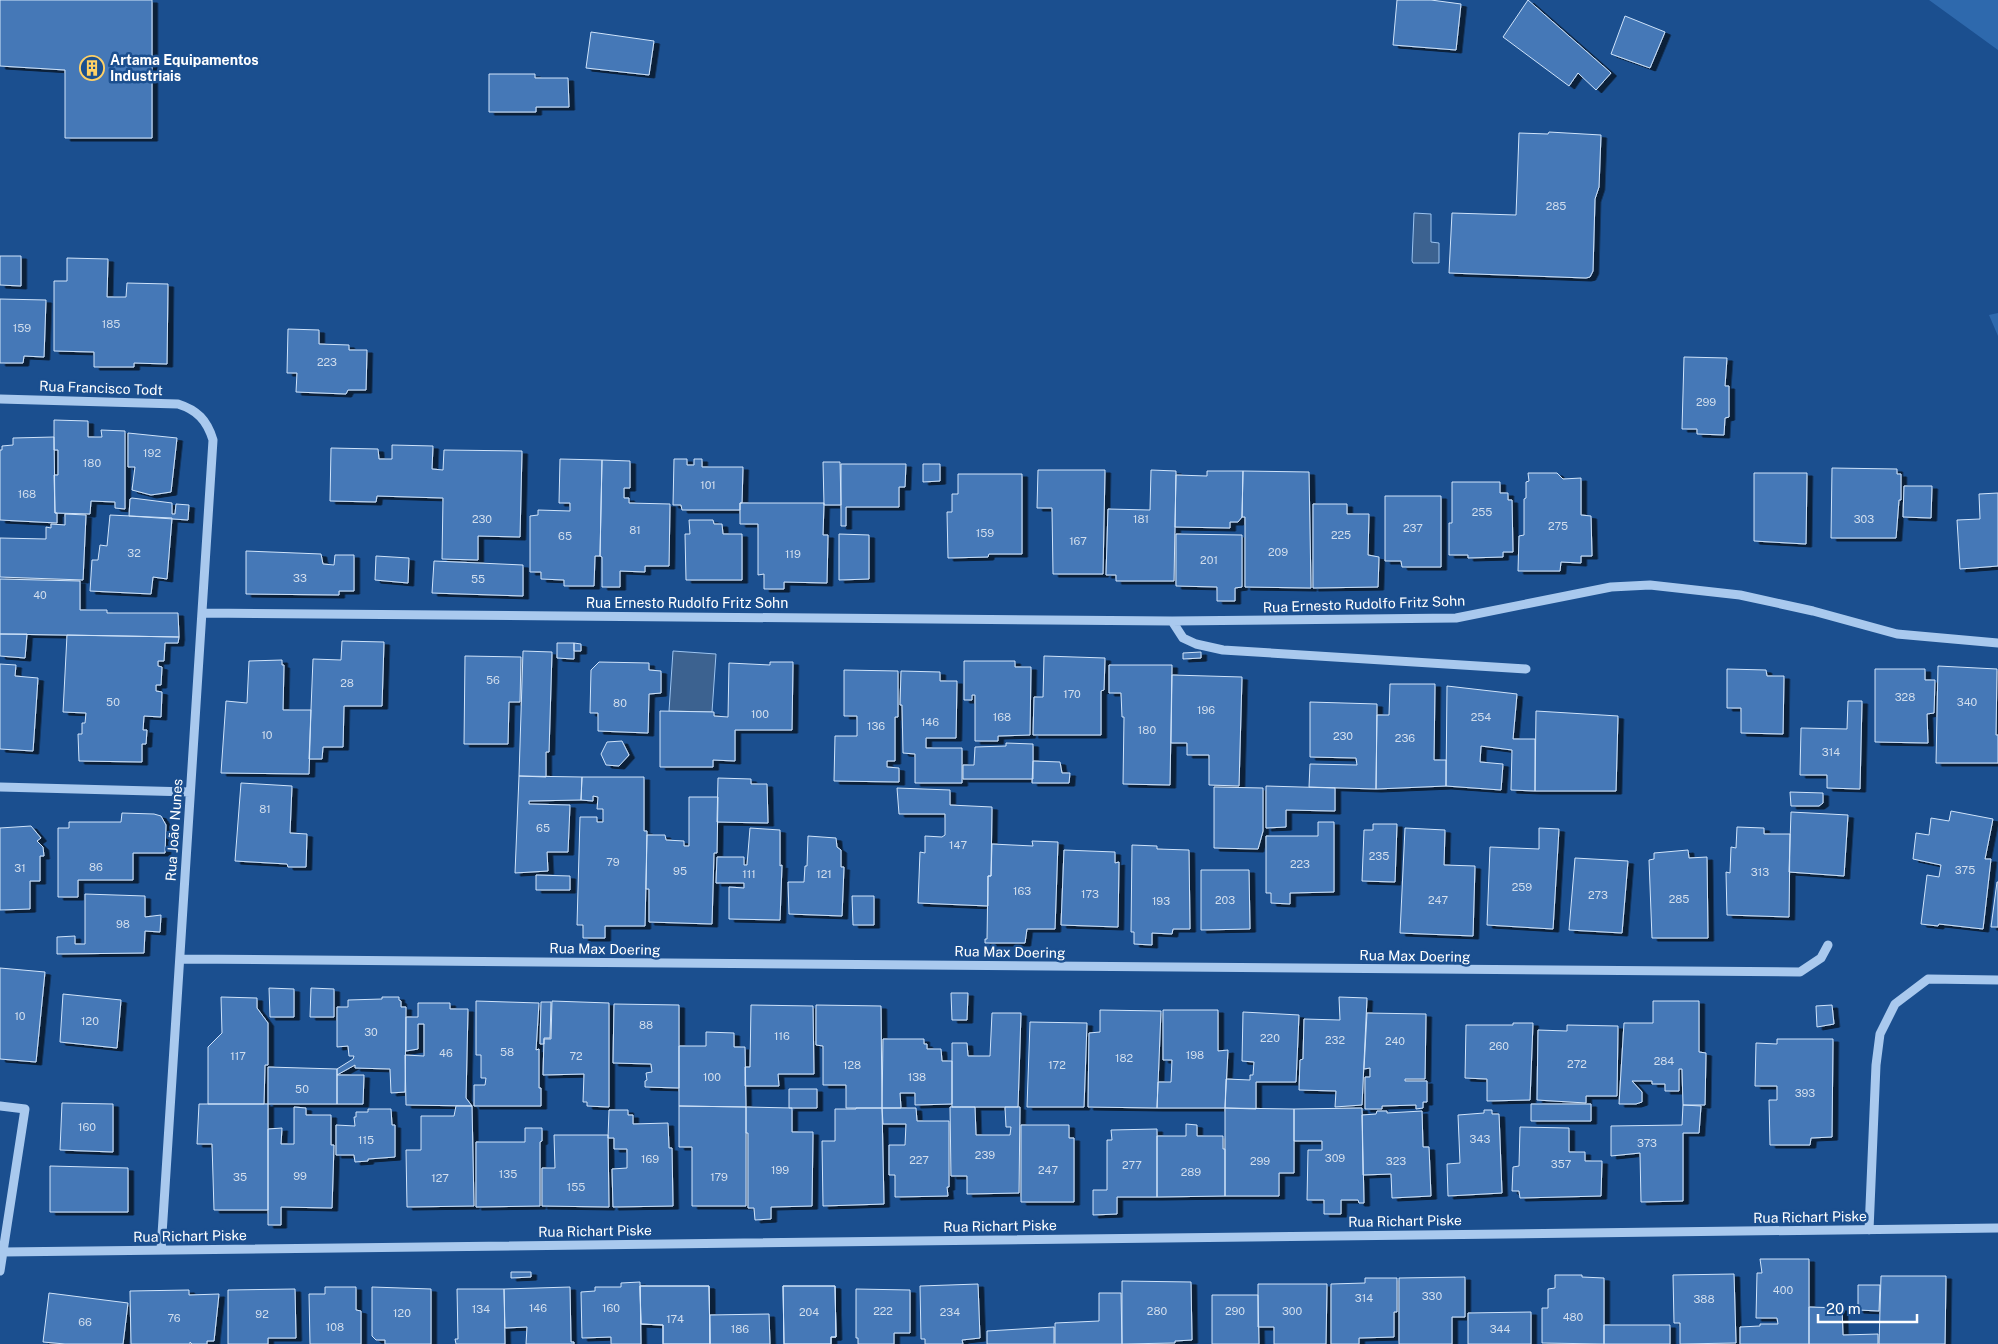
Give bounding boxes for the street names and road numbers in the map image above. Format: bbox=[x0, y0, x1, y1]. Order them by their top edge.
street label: Rua Francisco Todt bbox=[39, 378, 163, 398]
street label: Rua Ernesto Rudolfo Fritz Sohn bbox=[1262, 592, 1466, 616]
street label: Rua Ernesto Rudolfo Fritz Sohn bbox=[586, 595, 788, 611]
street label: Rua João Nunes bbox=[162, 778, 186, 882]
street label: Rua Max Doering bbox=[549, 940, 661, 958]
street label: Rua Max Doering bbox=[954, 943, 1066, 961]
street label: Rua Max Doering bbox=[1359, 947, 1471, 965]
street label: Rua Richart Piske bbox=[1753, 1208, 1867, 1226]
street label: Rua Richart Piske bbox=[1348, 1212, 1462, 1230]
street label: Rua Richart Piske bbox=[943, 1217, 1057, 1235]
street label: Rua Richart Piske bbox=[538, 1222, 652, 1240]
street label: Rua Richart Piske bbox=[133, 1227, 247, 1245]

